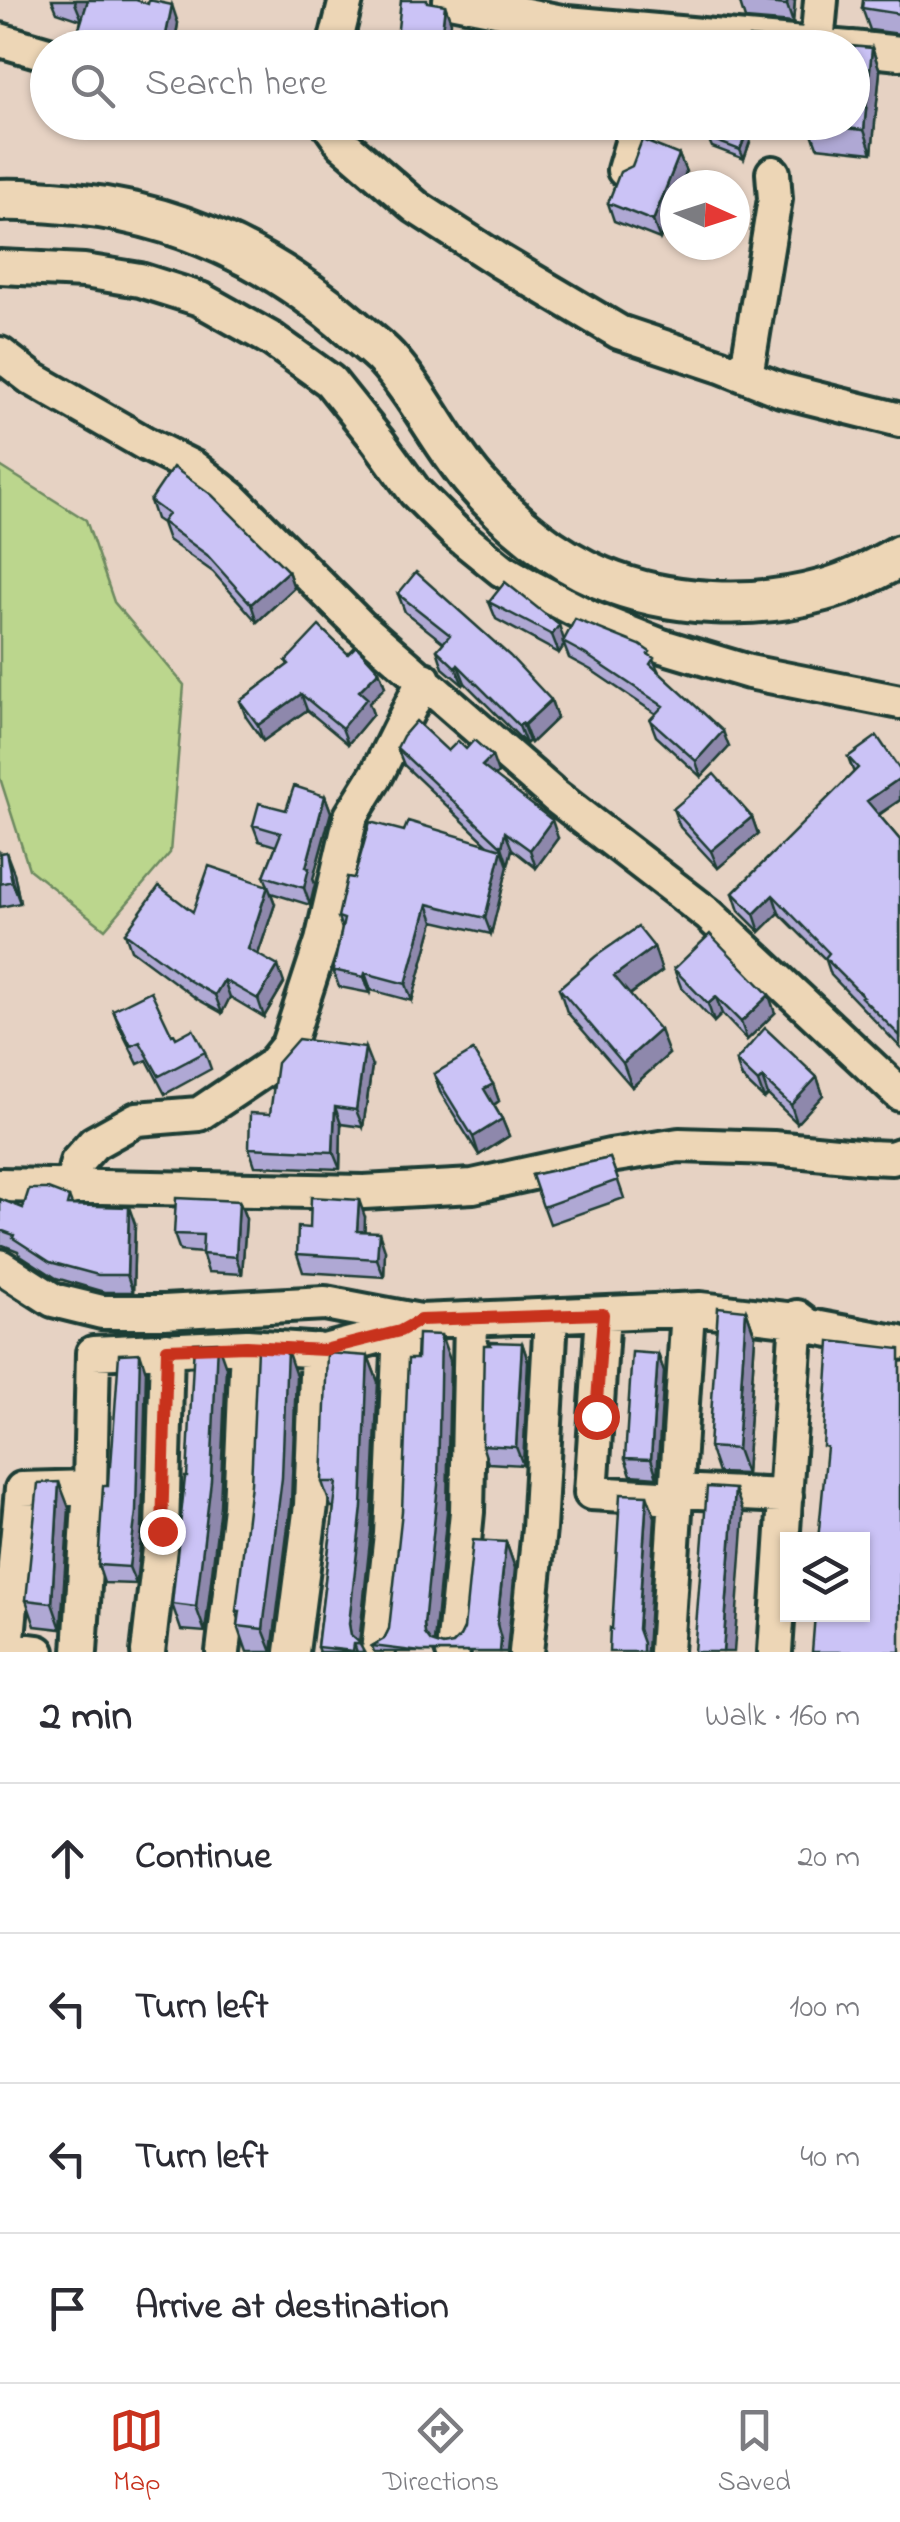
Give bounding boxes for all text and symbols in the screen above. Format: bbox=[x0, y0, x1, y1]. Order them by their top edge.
search box bbox=[30, 30, 870, 140]
text: Search here bbox=[145, 57, 327, 113]
icon: search bbox=[65, 58, 120, 113]
north arrow bbox=[660, 170, 750, 260]
route start bbox=[574, 1394, 620, 1440]
route end bbox=[140, 1509, 186, 1555]
map controls bbox=[780, 1532, 870, 1622]
button: layers bbox=[780, 1532, 870, 1622]
text: 2 min bbox=[40, 1687, 132, 1748]
text: Walk · 160 m bbox=[705, 1694, 860, 1741]
text: Continue bbox=[135, 1830, 271, 1886]
icon: ahead bbox=[40, 1831, 95, 1886]
text: 20 m bbox=[797, 1835, 860, 1882]
text: Turn left bbox=[135, 1980, 268, 2036]
icon: left bbox=[40, 1981, 95, 2036]
text: 100 m bbox=[789, 1985, 860, 2032]
text: Turn left bbox=[135, 2130, 268, 2186]
icon: left bbox=[40, 2131, 95, 2186]
text: 40 m bbox=[800, 2135, 860, 2182]
text: Arrive at destination bbox=[135, 2280, 449, 2336]
icon: arrive bbox=[40, 2281, 95, 2336]
tab: Map bbox=[109, 2403, 164, 2504]
tab: Directions bbox=[383, 2403, 499, 2504]
tab: Saved bbox=[718, 2403, 791, 2504]

